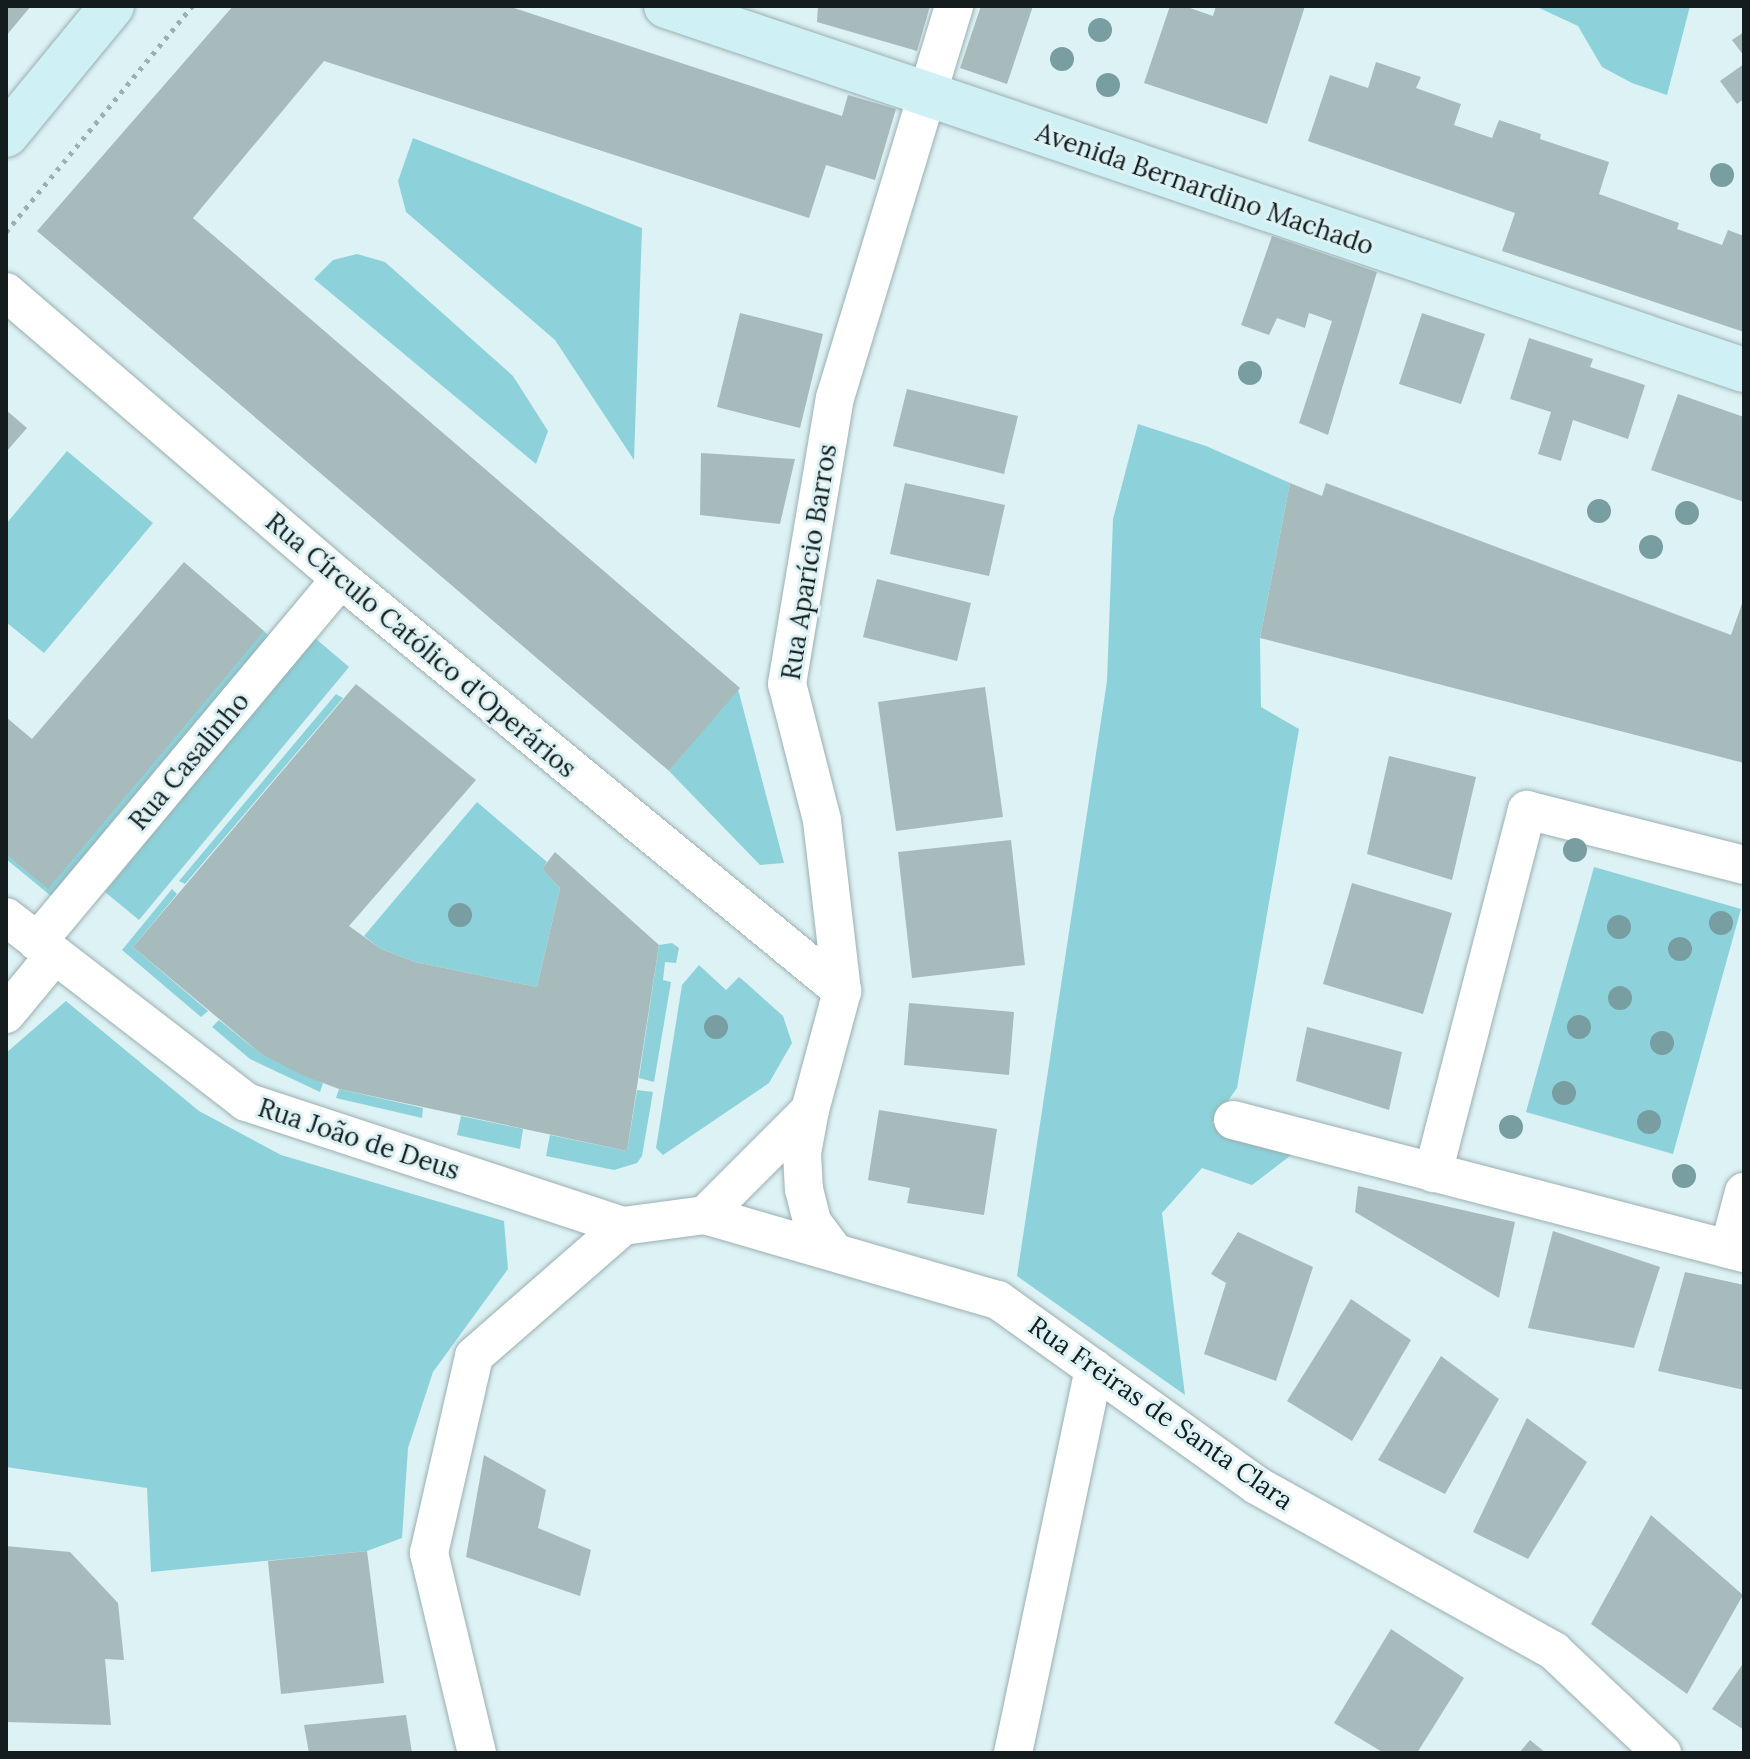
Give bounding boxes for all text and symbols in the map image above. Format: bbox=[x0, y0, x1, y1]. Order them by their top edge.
street label: Avenida Bernardino Machado bbox=[1032, 116, 1378, 262]
street label: Rua Aparício Barros bbox=[775, 442, 843, 682]
street label: Rua Círculo Católico d'Operários bbox=[260, 506, 582, 784]
street label: Rua Casalinho bbox=[122, 686, 256, 836]
street label: Rua João de Deus bbox=[254, 1092, 464, 1186]
street label: Rua Freiras de Santa Clara bbox=[1023, 1310, 1299, 1516]

